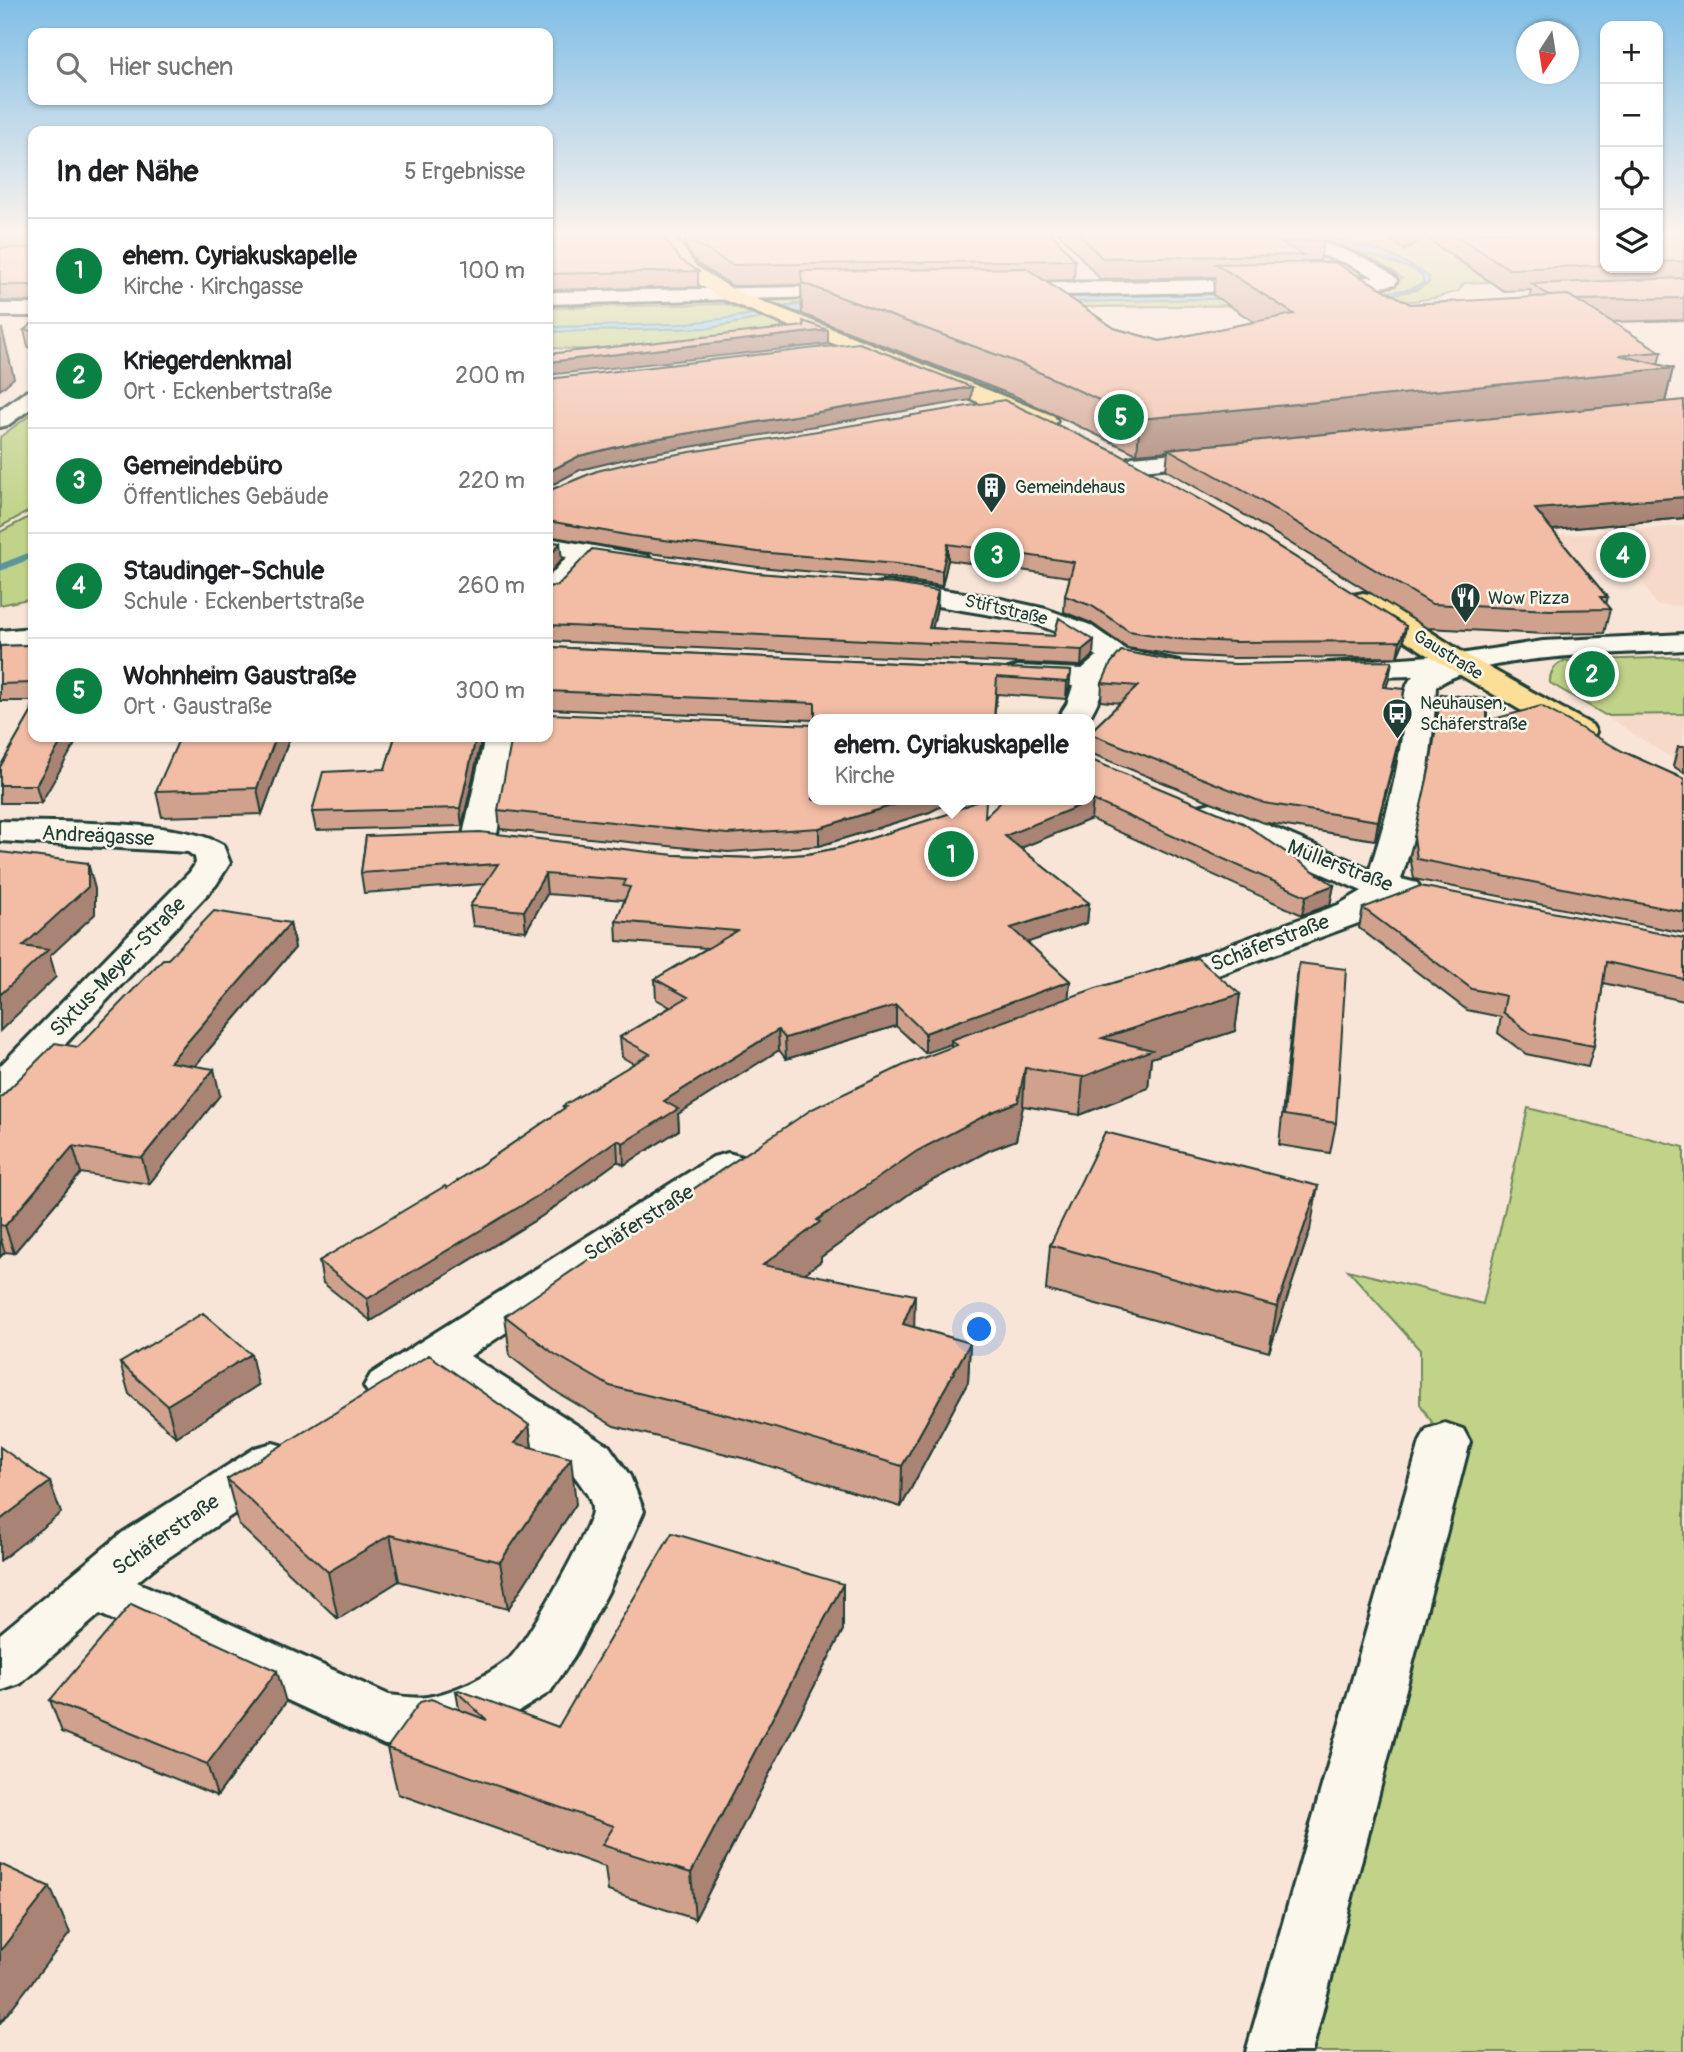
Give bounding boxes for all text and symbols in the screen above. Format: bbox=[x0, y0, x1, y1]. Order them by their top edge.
north arrow bbox=[1516, 21, 1579, 84]
map controls bbox=[1600, 21, 1663, 273]
button: + bbox=[1600, 21, 1663, 84]
search box bbox=[28, 28, 553, 105]
icon: search bbox=[52, 48, 90, 86]
text: Hier suchen bbox=[108, 51, 233, 83]
button: − bbox=[1600, 84, 1663, 147]
button: locate bbox=[1600, 147, 1663, 210]
text: In der Nähe bbox=[56, 153, 198, 190]
text: 5 Ergebnisse bbox=[404, 157, 525, 186]
button: layers bbox=[1600, 210, 1663, 273]
text: ehem. Cyriakuskapelle bbox=[123, 240, 357, 272]
text: 1 bbox=[75, 256, 84, 285]
text: 100 m bbox=[459, 256, 525, 285]
text: Kirche · Kirchgasse bbox=[123, 272, 303, 301]
text: Kriegerdenkmal bbox=[123, 345, 292, 377]
text: 2 bbox=[73, 361, 85, 390]
text: 200 m bbox=[455, 361, 525, 390]
text: Ort · Eckenbertstraße bbox=[123, 377, 332, 406]
pin: 5 bbox=[1098, 391, 1144, 443]
text: Gemeindebüro bbox=[123, 450, 283, 482]
text: 3 bbox=[73, 466, 85, 495]
text: 220 m bbox=[458, 466, 525, 495]
building icon: Gemeindehaus bbox=[975, 470, 1009, 514]
place label: Gemeindehaus bbox=[1015, 476, 1125, 499]
text: Öffentliches Gebäude bbox=[123, 482, 328, 511]
pin: 3 bbox=[974, 529, 1020, 581]
pin: 4 bbox=[1600, 529, 1646, 581]
text: Staudinger-Schule bbox=[123, 555, 324, 587]
text: 4 bbox=[72, 571, 86, 600]
text: 260 m bbox=[458, 571, 525, 600]
restaurant icon: Wow Pizza bbox=[1448, 581, 1482, 625]
text: Schule · Eckenbertstraße bbox=[123, 587, 364, 616]
place label: Wow Pizza bbox=[1488, 587, 1569, 610]
street label: Stiftstraße bbox=[962, 589, 1050, 631]
street label: Gaustraße bbox=[1409, 625, 1487, 685]
pin: 2 bbox=[1569, 648, 1615, 700]
text: Wohnheim Gaustraße bbox=[123, 660, 356, 692]
text: 5 bbox=[73, 676, 85, 705]
text: 300 m bbox=[455, 676, 525, 705]
text: Ort · Gaustraße bbox=[123, 692, 272, 721]
place label: Neuhausen, Schäferstraße bbox=[1420, 692, 1527, 736]
bus stop icon: Neuhausen, Schäferstraße bbox=[1380, 696, 1414, 740]
popup bbox=[808, 714, 1095, 805]
text: ehem. Cyriakuskapelle bbox=[835, 729, 1068, 761]
text: Kirche bbox=[835, 761, 895, 790]
street label: Andreägasse bbox=[41, 820, 156, 852]
pin: 1 bbox=[928, 828, 974, 880]
street label: Müllerstraße bbox=[1283, 834, 1397, 899]
street label: Sixtus-Meyer-Straße bbox=[44, 891, 192, 1043]
street label: Schäferstraße bbox=[1207, 908, 1334, 978]
street label: Schäferstraße bbox=[579, 1178, 700, 1268]
your location bbox=[962, 1312, 996, 1346]
street label: Schäferstraße bbox=[107, 1488, 225, 1582]

